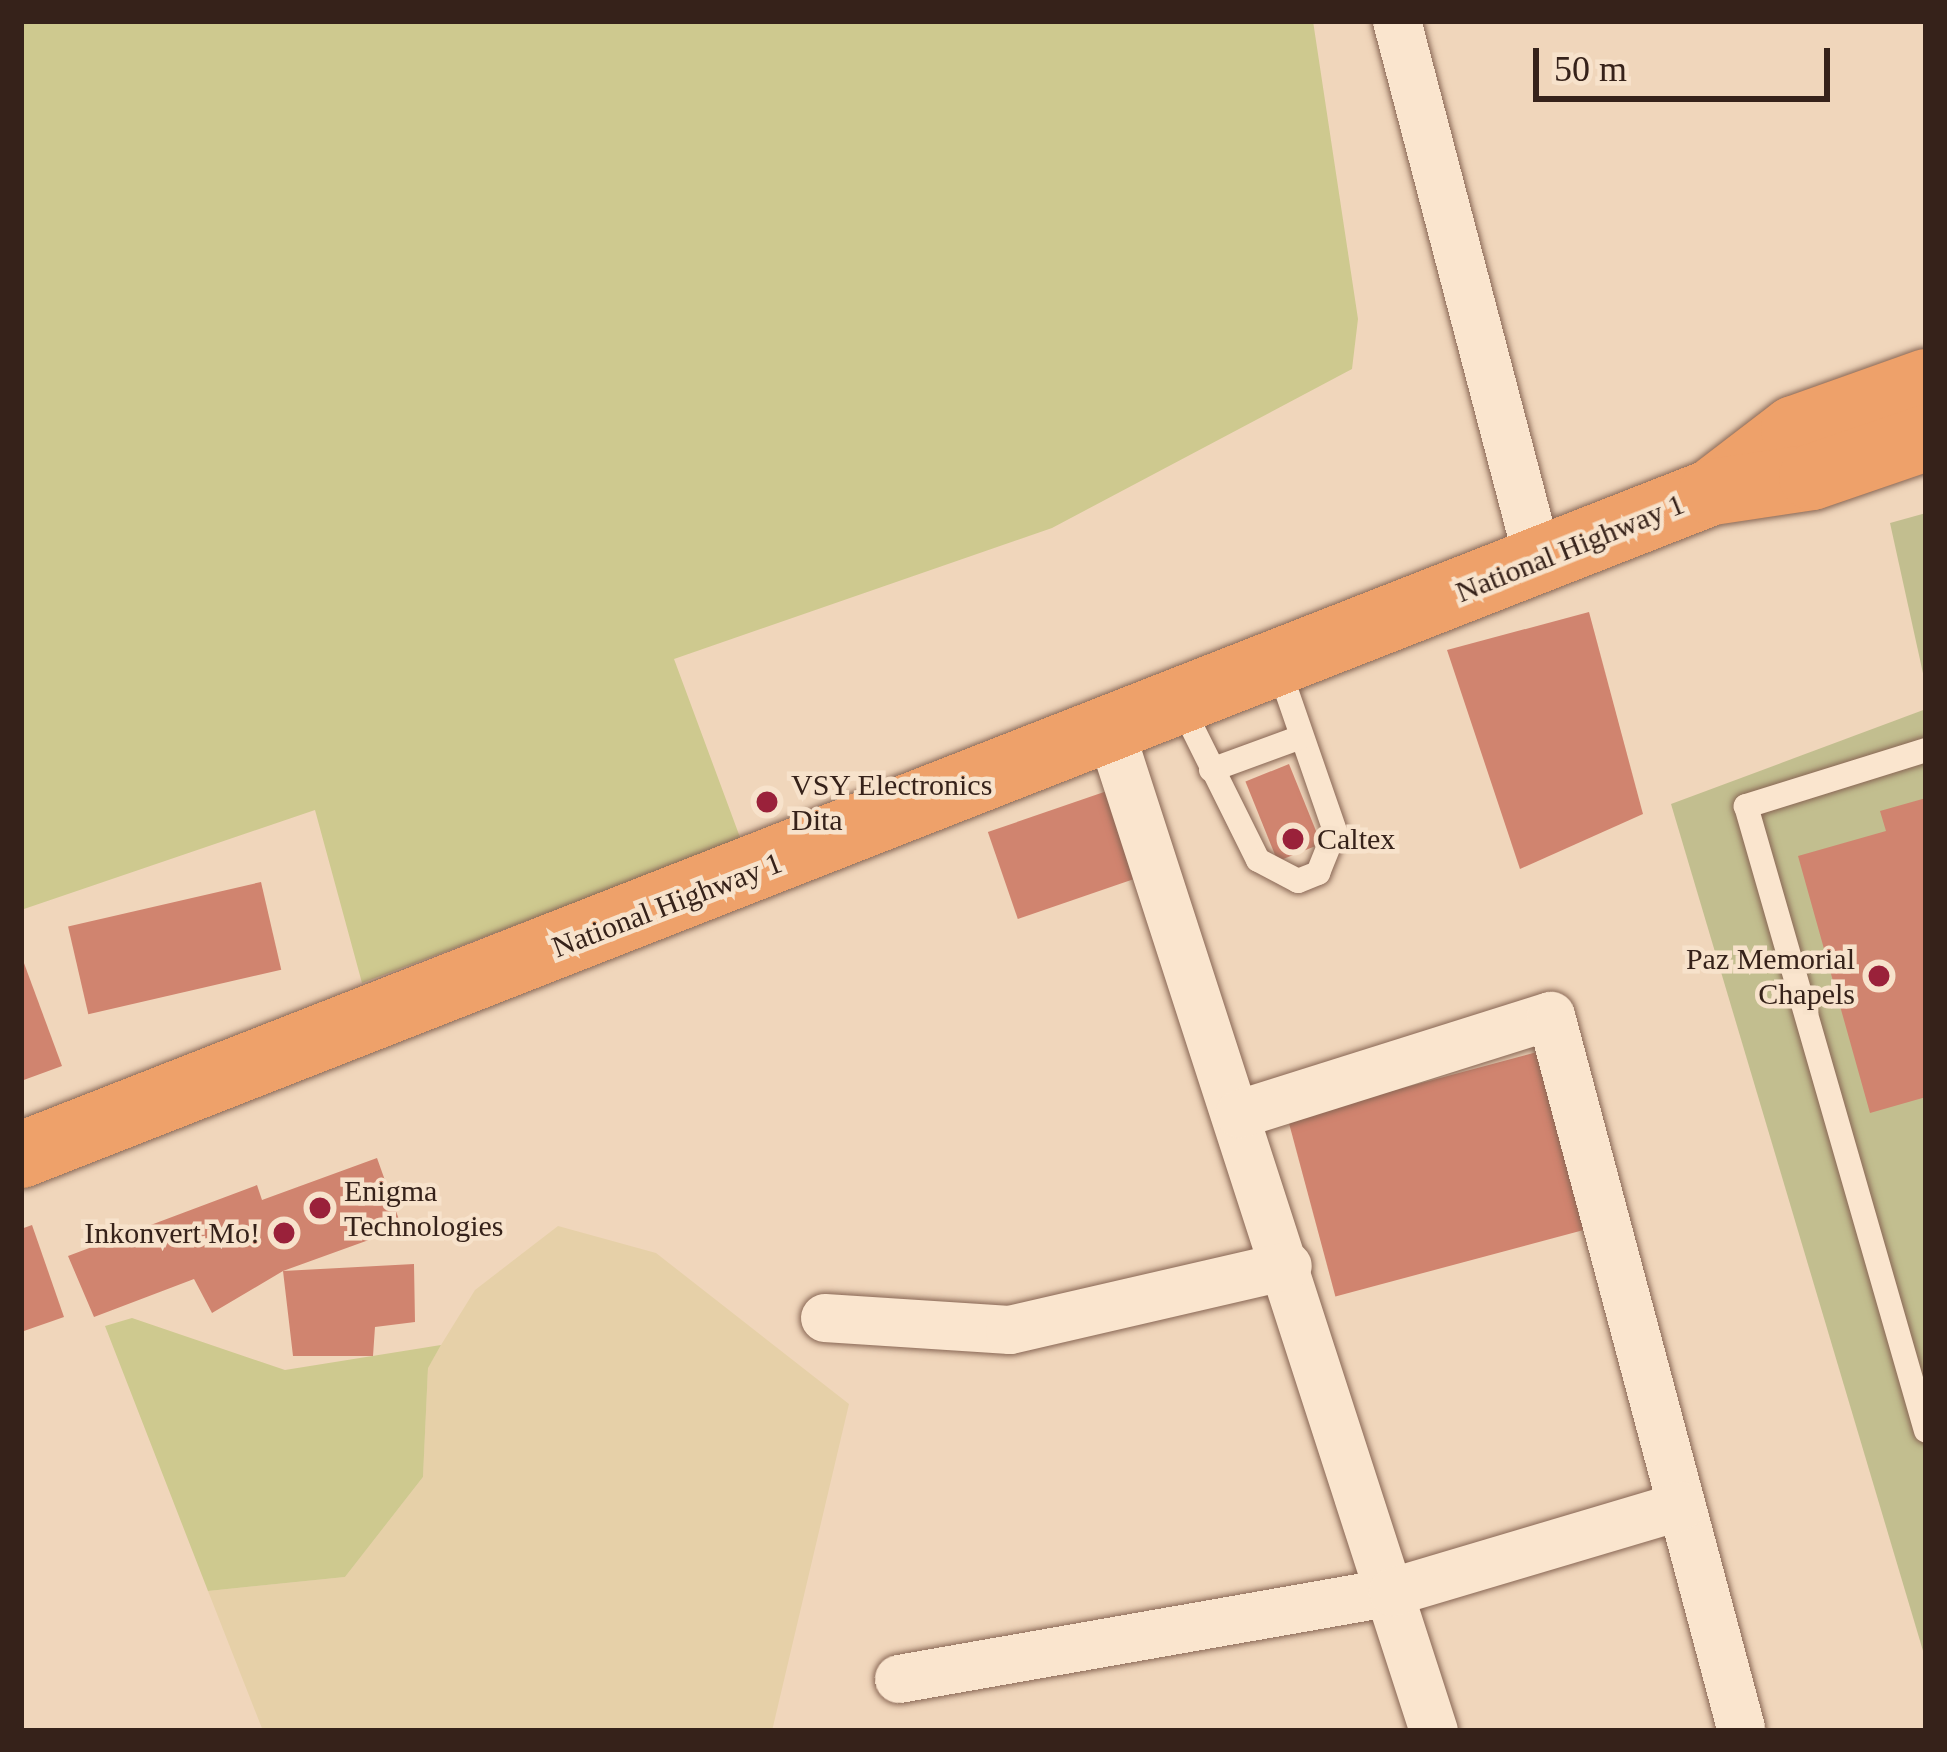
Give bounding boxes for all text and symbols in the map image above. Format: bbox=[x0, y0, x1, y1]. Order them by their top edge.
scale bar bbox=[1539, 24, 1836, 98]
text: 50 m bbox=[1554, 49, 1627, 89]
street label: National Highway 1 bbox=[1450, 486, 1690, 610]
place label: VSY Electronics Dita bbox=[791, 767, 993, 838]
marker: VSY Electronics Dita bbox=[754, 789, 780, 815]
place label: Caltex bbox=[1317, 821, 1395, 857]
marker: Caltex bbox=[1280, 826, 1306, 852]
street label: National Highway 1 bbox=[547, 845, 787, 965]
place label: Paz Memorial Chapels bbox=[1686, 941, 1855, 1012]
marker: Paz Memorial Chapels bbox=[1866, 963, 1892, 989]
place label: Enigma Technologies bbox=[344, 1173, 504, 1244]
marker: Enigma Technologies bbox=[307, 1195, 333, 1221]
place label: Inkonvert Mo! bbox=[84, 1215, 260, 1251]
marker: Inkonvert Mo! bbox=[271, 1220, 297, 1246]

